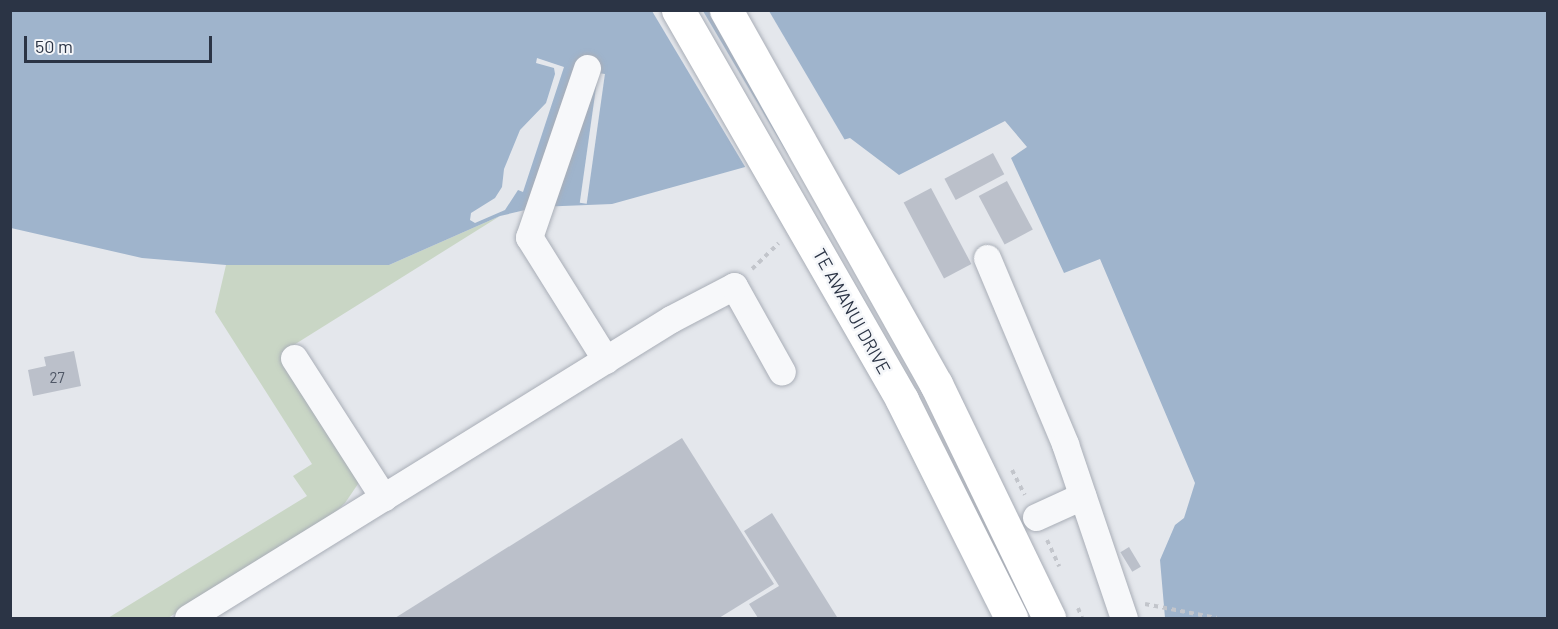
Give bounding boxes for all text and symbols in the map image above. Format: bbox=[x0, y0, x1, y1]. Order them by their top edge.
scale bar bbox=[27, 24, 214, 62]
text: 50 m bbox=[35, 35, 73, 57]
street label: TE AWANUI DRIVE bbox=[809, 245, 895, 377]
house number: 27 bbox=[49, 369, 65, 387]

